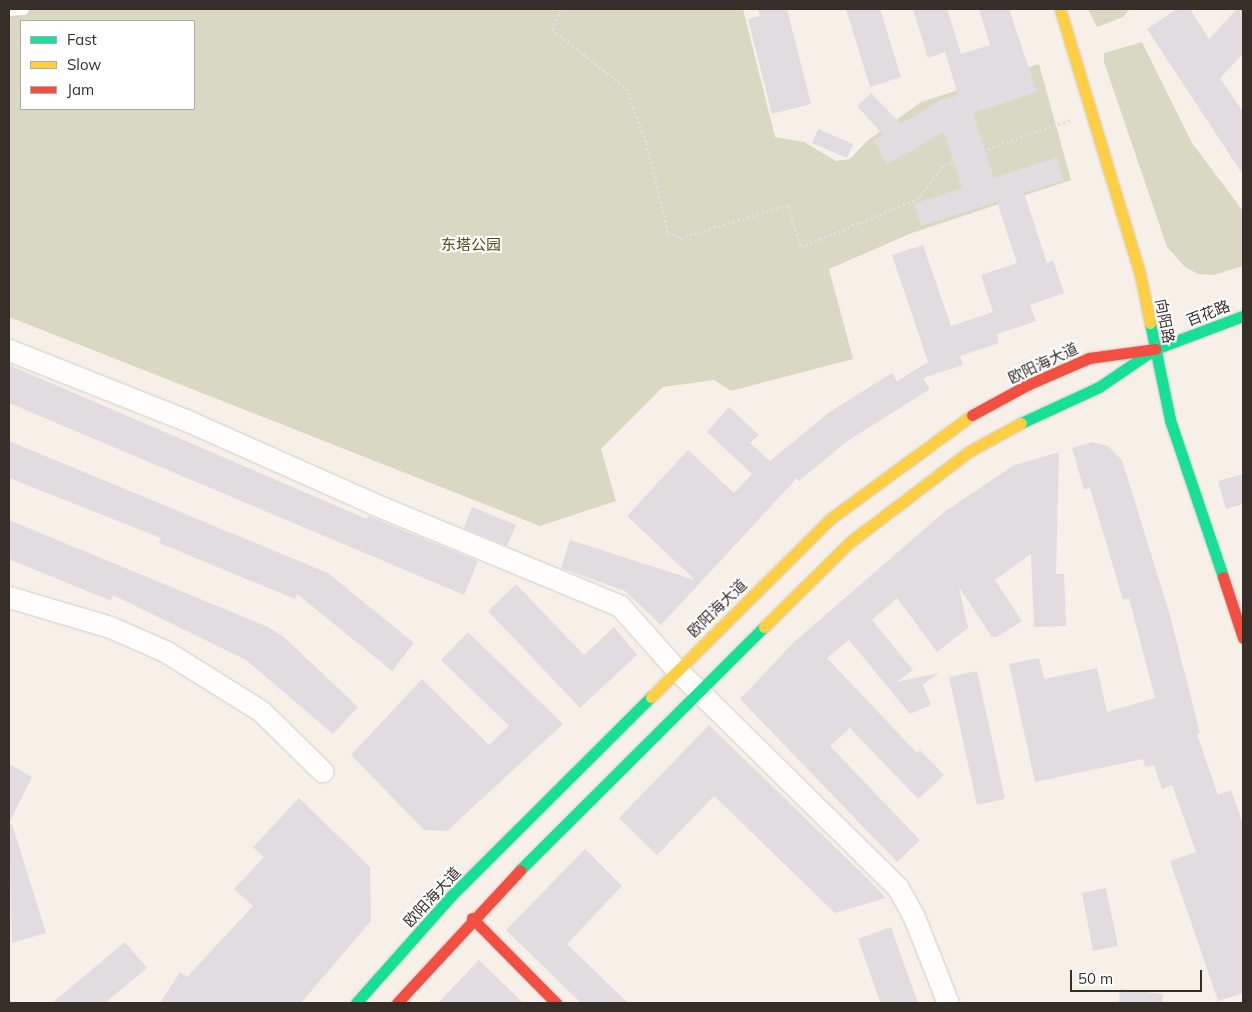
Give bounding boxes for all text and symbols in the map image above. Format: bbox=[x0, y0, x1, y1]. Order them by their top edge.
legend bbox=[20, 20, 195, 110]
text: Fast bbox=[67, 30, 97, 49]
text: Slow bbox=[67, 55, 101, 74]
text: Jam bbox=[67, 80, 94, 99]
park label: 东塔公园 bbox=[441, 236, 501, 254]
street label: 向阳路 bbox=[1152, 297, 1178, 345]
street label: 百花路 bbox=[1184, 297, 1232, 329]
street label: 欧阳海大道 bbox=[1005, 339, 1081, 387]
street label: 欧阳海大道 bbox=[684, 575, 750, 641]
street label: 欧阳海大道 bbox=[400, 863, 464, 931]
scale bar bbox=[1072, 960, 1204, 992]
text: 50 m bbox=[1078, 969, 1113, 988]

